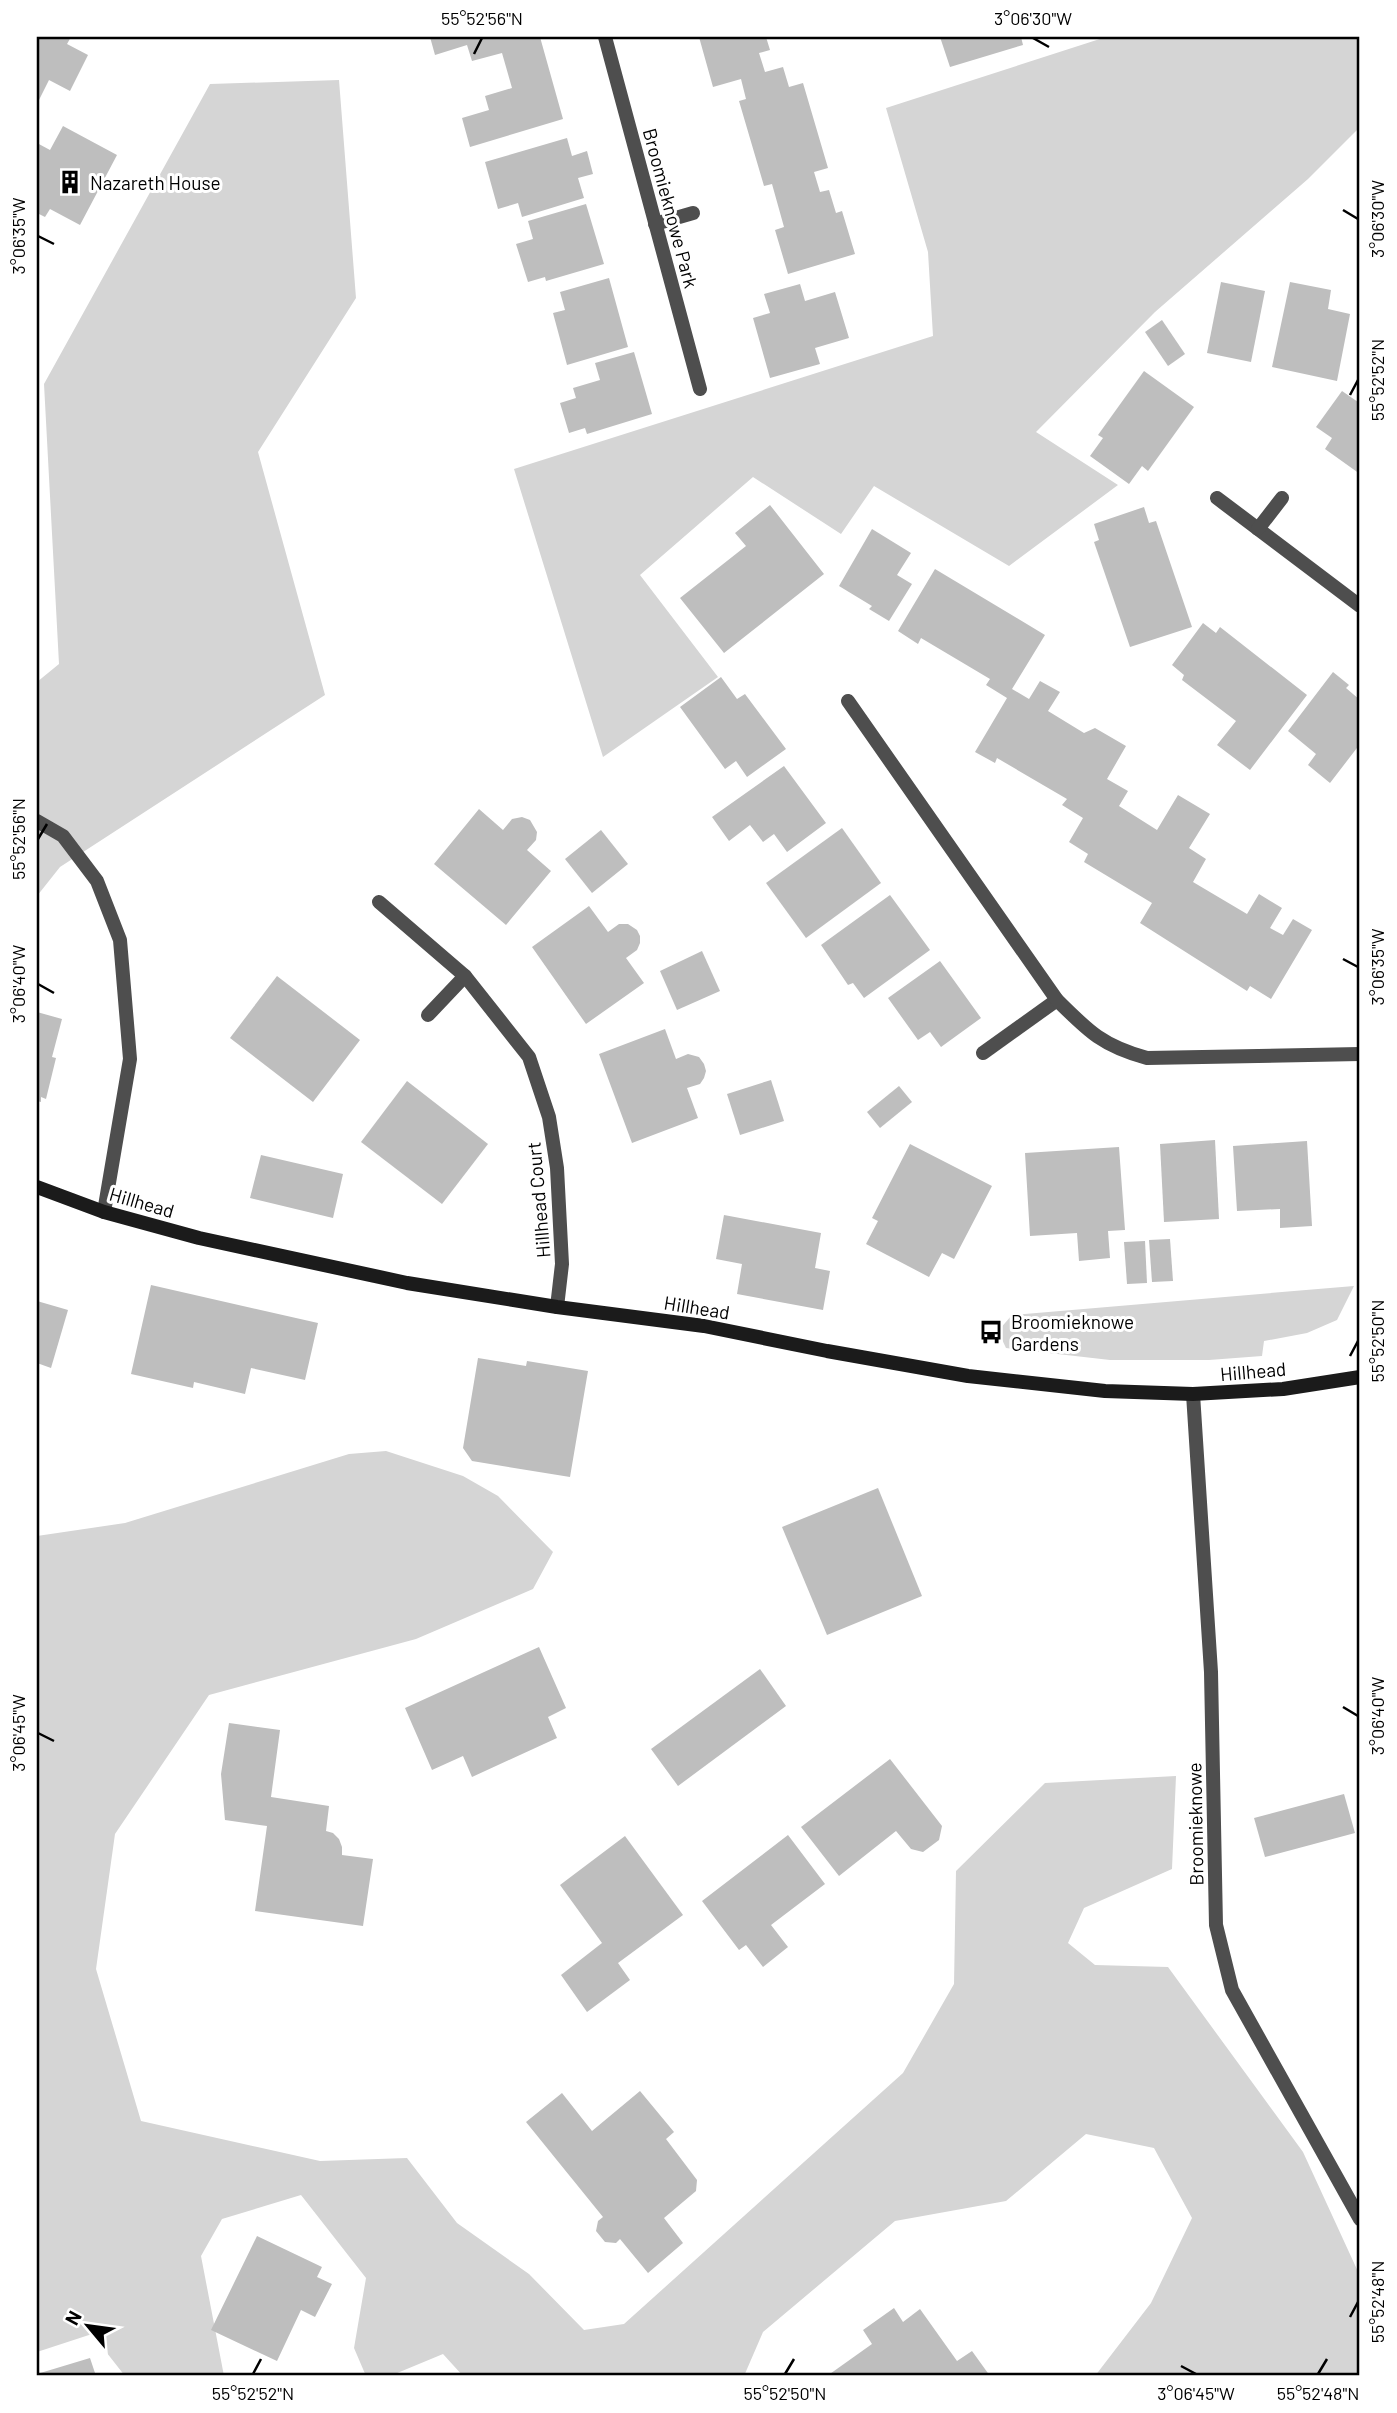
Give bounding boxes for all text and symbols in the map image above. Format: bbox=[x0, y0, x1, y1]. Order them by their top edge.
text: 55°52'56"N bbox=[441, 7, 523, 29]
text: 3°06'30"W bbox=[994, 7, 1072, 29]
street label: Broomieknowe Park bbox=[639, 126, 703, 290]
building icon: Nazareth House bbox=[56, 168, 84, 196]
place label: Nazareth House bbox=[90, 171, 221, 194]
text: 3°06'30"W bbox=[1366, 180, 1388, 258]
text: 3°06'35"W bbox=[7, 197, 29, 275]
text: 55°52'52"N bbox=[1366, 339, 1388, 421]
text: 55°52'56"N bbox=[7, 798, 29, 880]
text: 3°06'35"W bbox=[1366, 928, 1388, 1006]
text: 3°06'40"W bbox=[7, 945, 29, 1023]
street label: Hillhead Court bbox=[521, 1141, 555, 1259]
street label: Hillhead bbox=[107, 1182, 177, 1222]
street label: Hillhead bbox=[662, 1290, 732, 1324]
text: 55°52'50"N bbox=[1366, 1300, 1388, 1382]
place label: Broomieknowe Gardens bbox=[1011, 1310, 1134, 1355]
bus stop icon: Broomieknowe Gardens bbox=[977, 1318, 1005, 1346]
street label: Hillhead bbox=[1219, 1357, 1287, 1385]
text: 3°06'40"W bbox=[1366, 1677, 1388, 1755]
text: 3°06'45"W bbox=[7, 1694, 29, 1772]
street label: Broomieknowe bbox=[1182, 1762, 1208, 1886]
text: 55°52'48"N bbox=[1366, 2261, 1388, 2343]
north arrow bbox=[52, 2290, 122, 2360]
text: N bbox=[60, 2306, 86, 2329]
text: 55°52'52"N bbox=[212, 2382, 294, 2404]
text: 55°52'50"N bbox=[744, 2382, 826, 2404]
text: 3°06'45"W bbox=[1157, 2382, 1235, 2404]
text: 55°52'48"N bbox=[1277, 2382, 1359, 2404]

